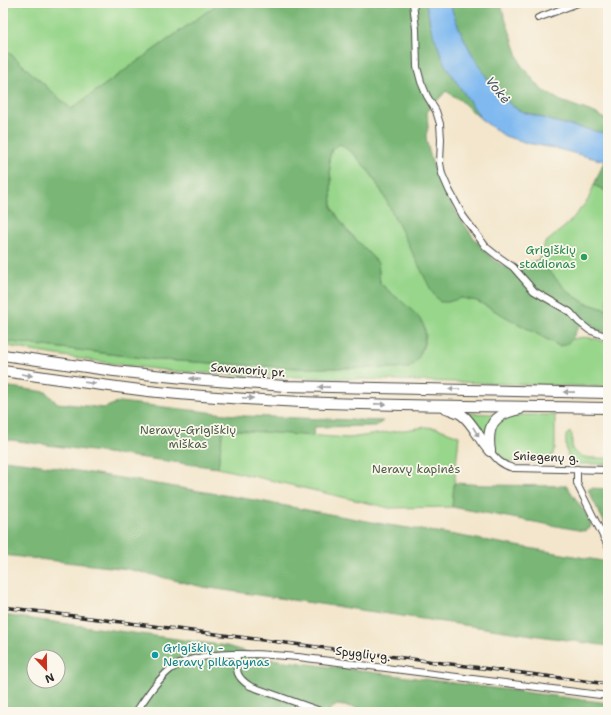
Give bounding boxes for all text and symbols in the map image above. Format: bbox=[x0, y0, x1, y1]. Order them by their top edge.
water label: Vokė bbox=[482, 73, 514, 107]
place label: Grigiškių stadionas bbox=[519, 242, 576, 272]
marker: Grigiškių stadionas bbox=[579, 252, 589, 262]
street label: Savanorių pr. bbox=[210, 359, 286, 381]
one-way arrow bbox=[21, 372, 33, 378]
one-way arrow bbox=[189, 376, 201, 383]
one-way arrow bbox=[84, 380, 96, 386]
one-way arrow bbox=[317, 384, 330, 390]
one-way arrow bbox=[448, 386, 460, 393]
one-way arrow bbox=[562, 389, 575, 395]
one-way arrow bbox=[242, 395, 254, 402]
one-way arrow bbox=[374, 400, 386, 407]
park label: Neravų-Grigiškių miškas bbox=[140, 422, 236, 452]
one-way arrow bbox=[472, 426, 479, 438]
street label: Sniegenų g. bbox=[513, 448, 579, 466]
park label: Neravų kapinės bbox=[372, 461, 460, 477]
place label: Grigiškių - Neravų pilkapynas bbox=[163, 640, 270, 670]
street label: Spyglių g. bbox=[335, 643, 391, 665]
north arrow bbox=[26, 649, 66, 689]
marker: Grigiškių - Neravų pilkapynas bbox=[150, 650, 160, 660]
text: N bbox=[42, 669, 56, 687]

